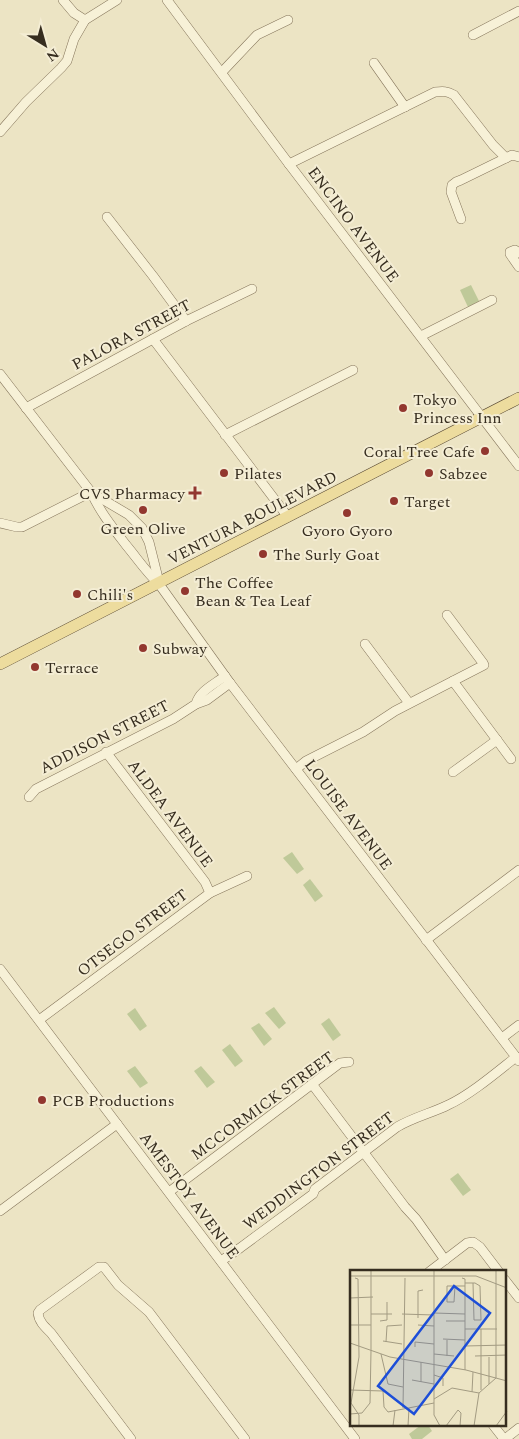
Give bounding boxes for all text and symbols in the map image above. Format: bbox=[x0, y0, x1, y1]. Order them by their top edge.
north arrow bbox=[20, 20, 70, 70]
text: N bbox=[42, 43, 63, 67]
street label: ENCINO AVENUE bbox=[302, 162, 405, 288]
street label: PALORA STREET bbox=[68, 293, 196, 376]
place label: Tokyo Princess Inn bbox=[413, 388, 502, 430]
marker: Tokyo Princess Inn bbox=[397, 402, 409, 414]
place label: Coral Tree Cafe bbox=[363, 440, 475, 464]
marker: Coral Tree Cafe bbox=[479, 445, 491, 457]
place label: Pilates bbox=[234, 462, 282, 486]
place label: Sabzee bbox=[439, 462, 487, 486]
street label: VENTURA BOULEVARD bbox=[164, 465, 341, 571]
marker: Pilates bbox=[218, 467, 230, 479]
marker: Sabzee bbox=[423, 467, 435, 479]
place label: CVS Pharmacy bbox=[79, 482, 186, 506]
marker: CVS Pharmacy bbox=[189, 487, 201, 499]
place label: Target bbox=[404, 490, 451, 514]
marker: Target bbox=[388, 495, 400, 507]
marker: Green Olive bbox=[137, 504, 149, 516]
marker: Gyoro Gyoro bbox=[341, 507, 353, 519]
place label: Green Olive bbox=[100, 517, 186, 541]
place label: Gyoro Gyoro bbox=[301, 519, 393, 543]
place label: The Surly Goat bbox=[273, 543, 380, 567]
marker: The Surly Goat bbox=[257, 548, 269, 560]
place label: The Coffee Bean & Tea Leaf bbox=[195, 571, 312, 613]
place label: Chili's bbox=[87, 583, 133, 607]
marker: The Coffee Bean & Tea Leaf bbox=[179, 585, 191, 597]
marker: Chili's bbox=[71, 588, 83, 600]
place label: Subway bbox=[153, 637, 208, 661]
marker: Subway bbox=[137, 642, 149, 654]
place label: Terrace bbox=[45, 656, 99, 680]
marker: Terrace bbox=[29, 661, 41, 673]
street label: ADDISON STREET bbox=[35, 694, 174, 780]
street label: LOUISE AVENUE bbox=[298, 754, 398, 875]
street label: ALDEA AVENUE bbox=[122, 755, 219, 873]
street label: OTSEGO STREET bbox=[72, 883, 193, 983]
street label: MCCORMICK STREET bbox=[186, 1045, 339, 1166]
place label: PCB Productions bbox=[52, 1089, 175, 1113]
marker: PCB Productions bbox=[36, 1094, 48, 1106]
street label: WEDDINGTON STREET bbox=[238, 1106, 400, 1236]
street label: AMESTOY AVENUE bbox=[133, 1127, 245, 1264]
inset map bbox=[350, 1270, 506, 1426]

